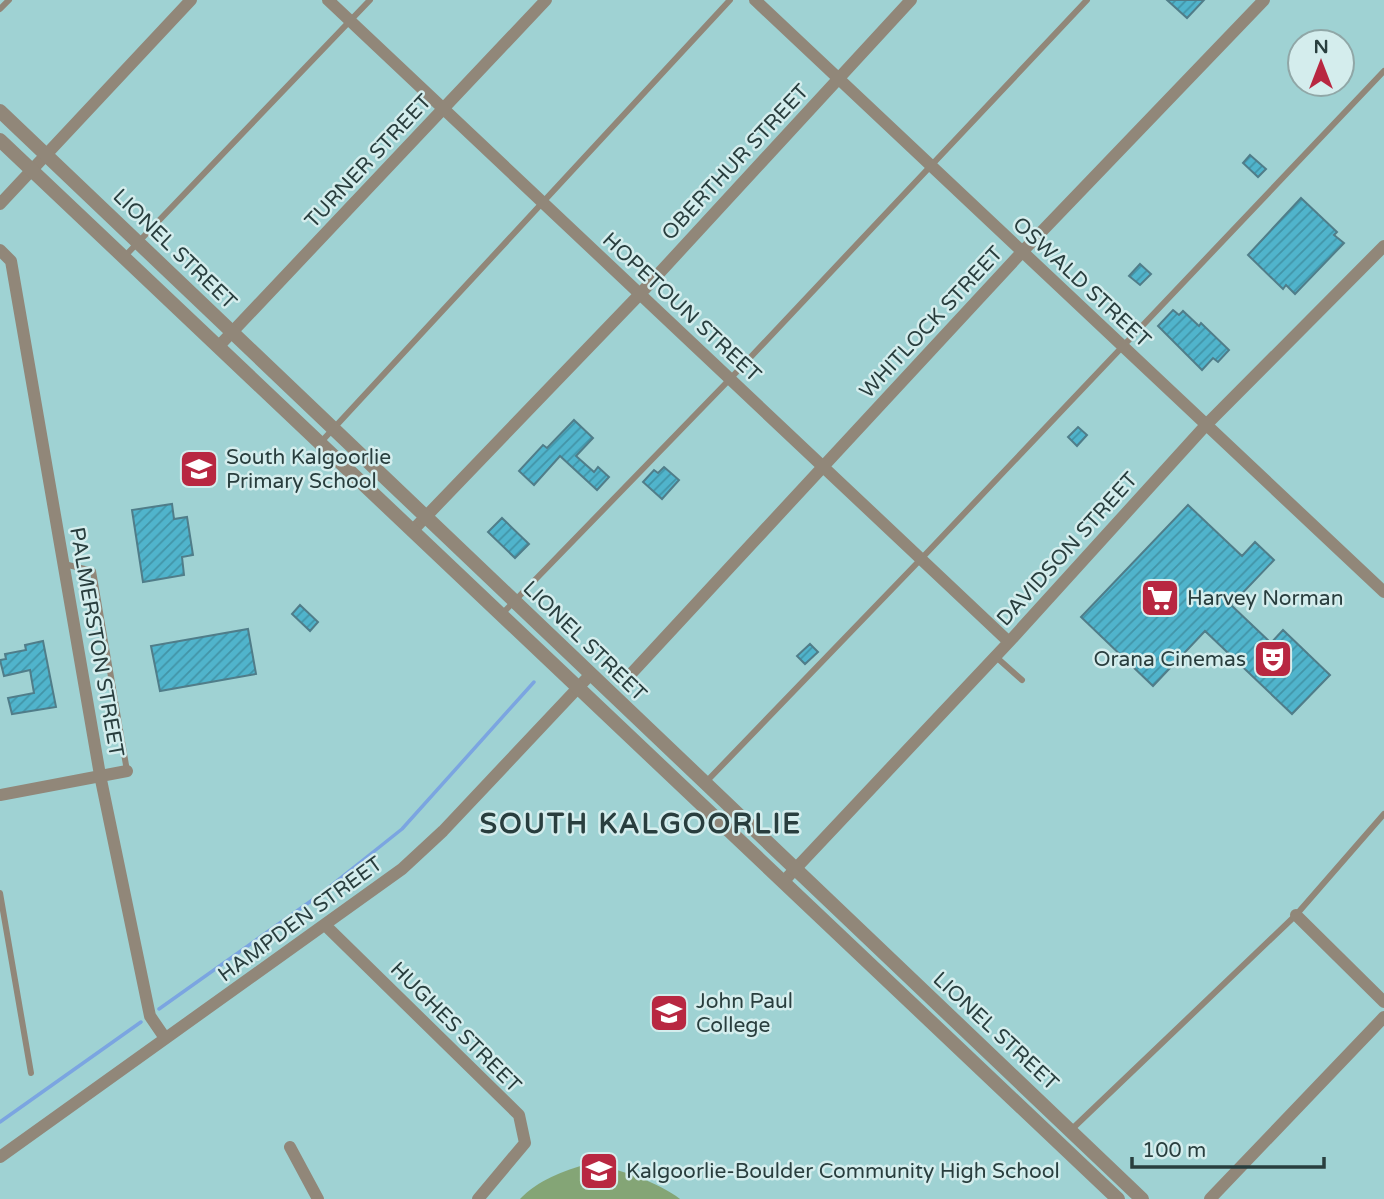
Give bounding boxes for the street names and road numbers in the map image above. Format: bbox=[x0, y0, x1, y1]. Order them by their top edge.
street label: OBERTHUR STREET bbox=[657, 79, 814, 246]
street label: TURNER STREET bbox=[300, 89, 437, 233]
street label: LIONEL STREET bbox=[108, 184, 242, 315]
street label: OSWALD STREET bbox=[1007, 212, 1156, 353]
street label: HOPETOUN STREET bbox=[597, 227, 766, 387]
street label: WHITLOCK STREET bbox=[854, 241, 1008, 403]
street label: DAVIDSON STREET bbox=[992, 467, 1143, 631]
street label: PALMERSTON STREET bbox=[64, 525, 129, 759]
street label: LIONEL STREET bbox=[518, 576, 652, 707]
street label: HAMPDEN STREET bbox=[213, 851, 387, 987]
street label: HUGHES STREET bbox=[385, 957, 526, 1098]
street label: LIONEL STREET bbox=[928, 967, 1064, 1096]

